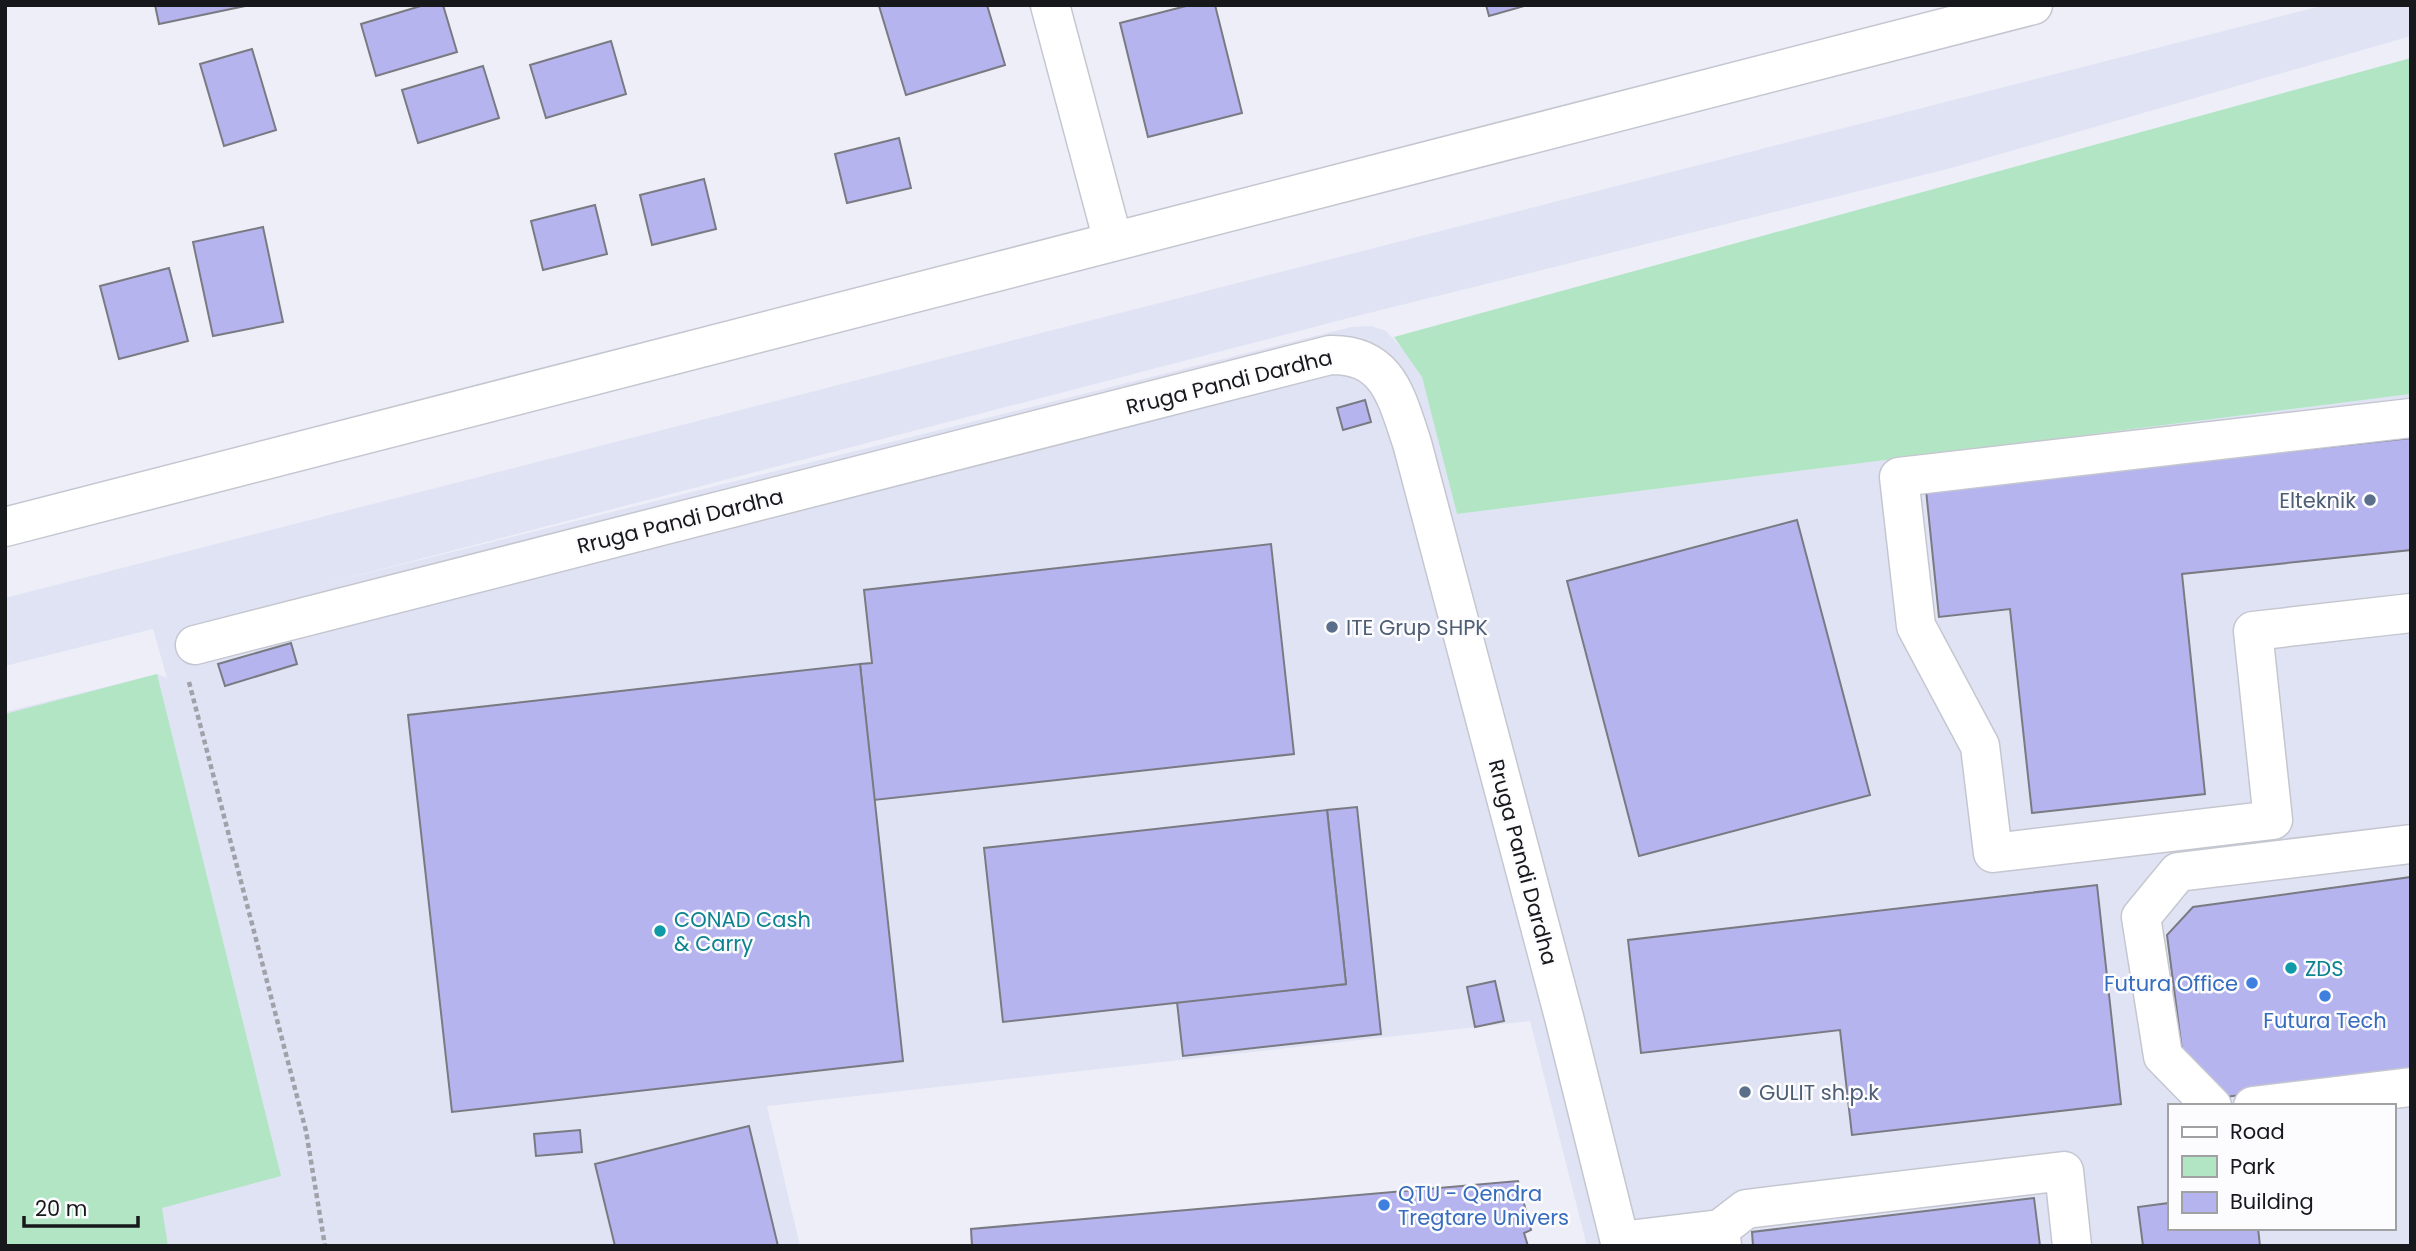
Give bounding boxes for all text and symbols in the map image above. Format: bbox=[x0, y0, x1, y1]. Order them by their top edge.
street label: Rruga Pandi Dardha bbox=[1123, 342, 1335, 422]
street label: Rruga Pandi Dardha bbox=[574, 481, 786, 561]
place label: Elteknik bbox=[2279, 486, 2356, 515]
marker: Elteknik bbox=[2362, 492, 2378, 508]
place label: ITE Grup SHPK bbox=[1346, 613, 1488, 642]
marker: ITE Grup SHPK bbox=[1324, 619, 1340, 635]
street label: Rruga Pandi Dardha bbox=[1482, 756, 1564, 968]
place label: CONAD Cash & Carry bbox=[674, 905, 811, 958]
marker: CONAD Cash & Carry bbox=[652, 923, 668, 939]
place label: ZDS bbox=[2305, 954, 2344, 983]
marker: ZDS bbox=[2283, 960, 2299, 976]
place label: Futura Office bbox=[2104, 969, 2238, 998]
marker: Futura Office bbox=[2244, 975, 2260, 991]
marker: Futura Tech bbox=[2317, 988, 2333, 1004]
place label: Futura Tech bbox=[2263, 1006, 2387, 1035]
place label: GULIT sh.p.k bbox=[1759, 1078, 1879, 1107]
marker: GULIT sh.p.k bbox=[1737, 1084, 1753, 1100]
legend bbox=[2168, 1104, 2395, 1230]
text: Road bbox=[2230, 1117, 2285, 1146]
text: Park bbox=[2230, 1152, 2275, 1181]
place label: QTU - Qendra Tregtare Univers bbox=[1398, 1179, 1569, 1232]
scale bar bbox=[24, 1184, 138, 1228]
text: Building bbox=[2230, 1187, 2314, 1216]
text: 20 m bbox=[35, 1194, 88, 1223]
marker: QTU - Qendra Tregtare Univers bbox=[1376, 1197, 1392, 1213]

